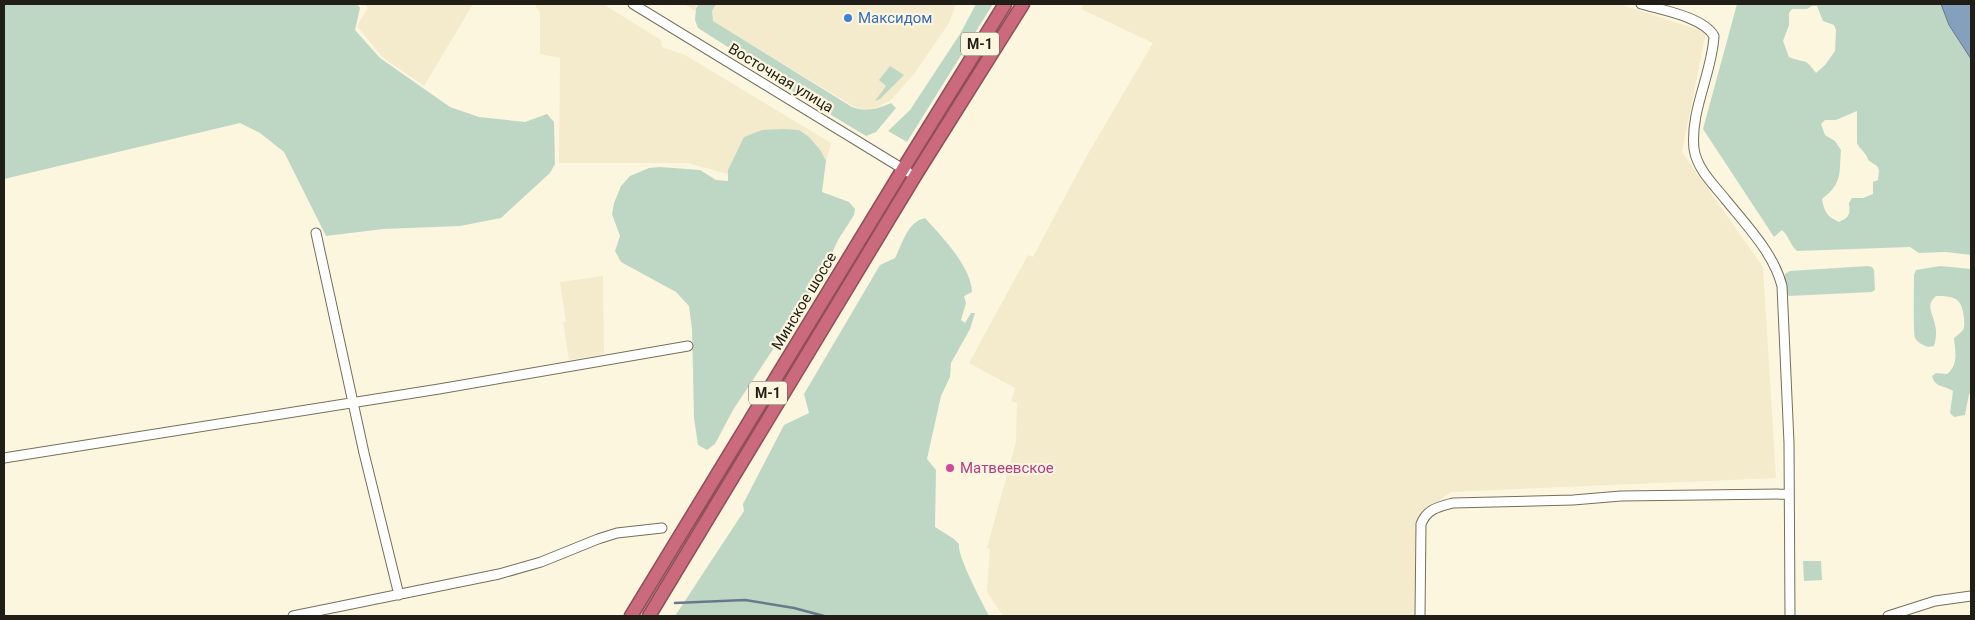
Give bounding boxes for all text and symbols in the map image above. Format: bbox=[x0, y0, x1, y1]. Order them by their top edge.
place label: Максидом bbox=[858, 9, 933, 27]
marker: Максидом bbox=[842, 12, 854, 24]
road number: М-1 bbox=[961, 33, 999, 56]
street label: Восточная улица bbox=[725, 40, 837, 116]
street label: Минское шоссе bbox=[768, 249, 840, 353]
road number: М-1 bbox=[749, 382, 787, 404]
place label: Матвеевское bbox=[960, 459, 1054, 477]
marker: Матвеевское bbox=[944, 462, 956, 474]

